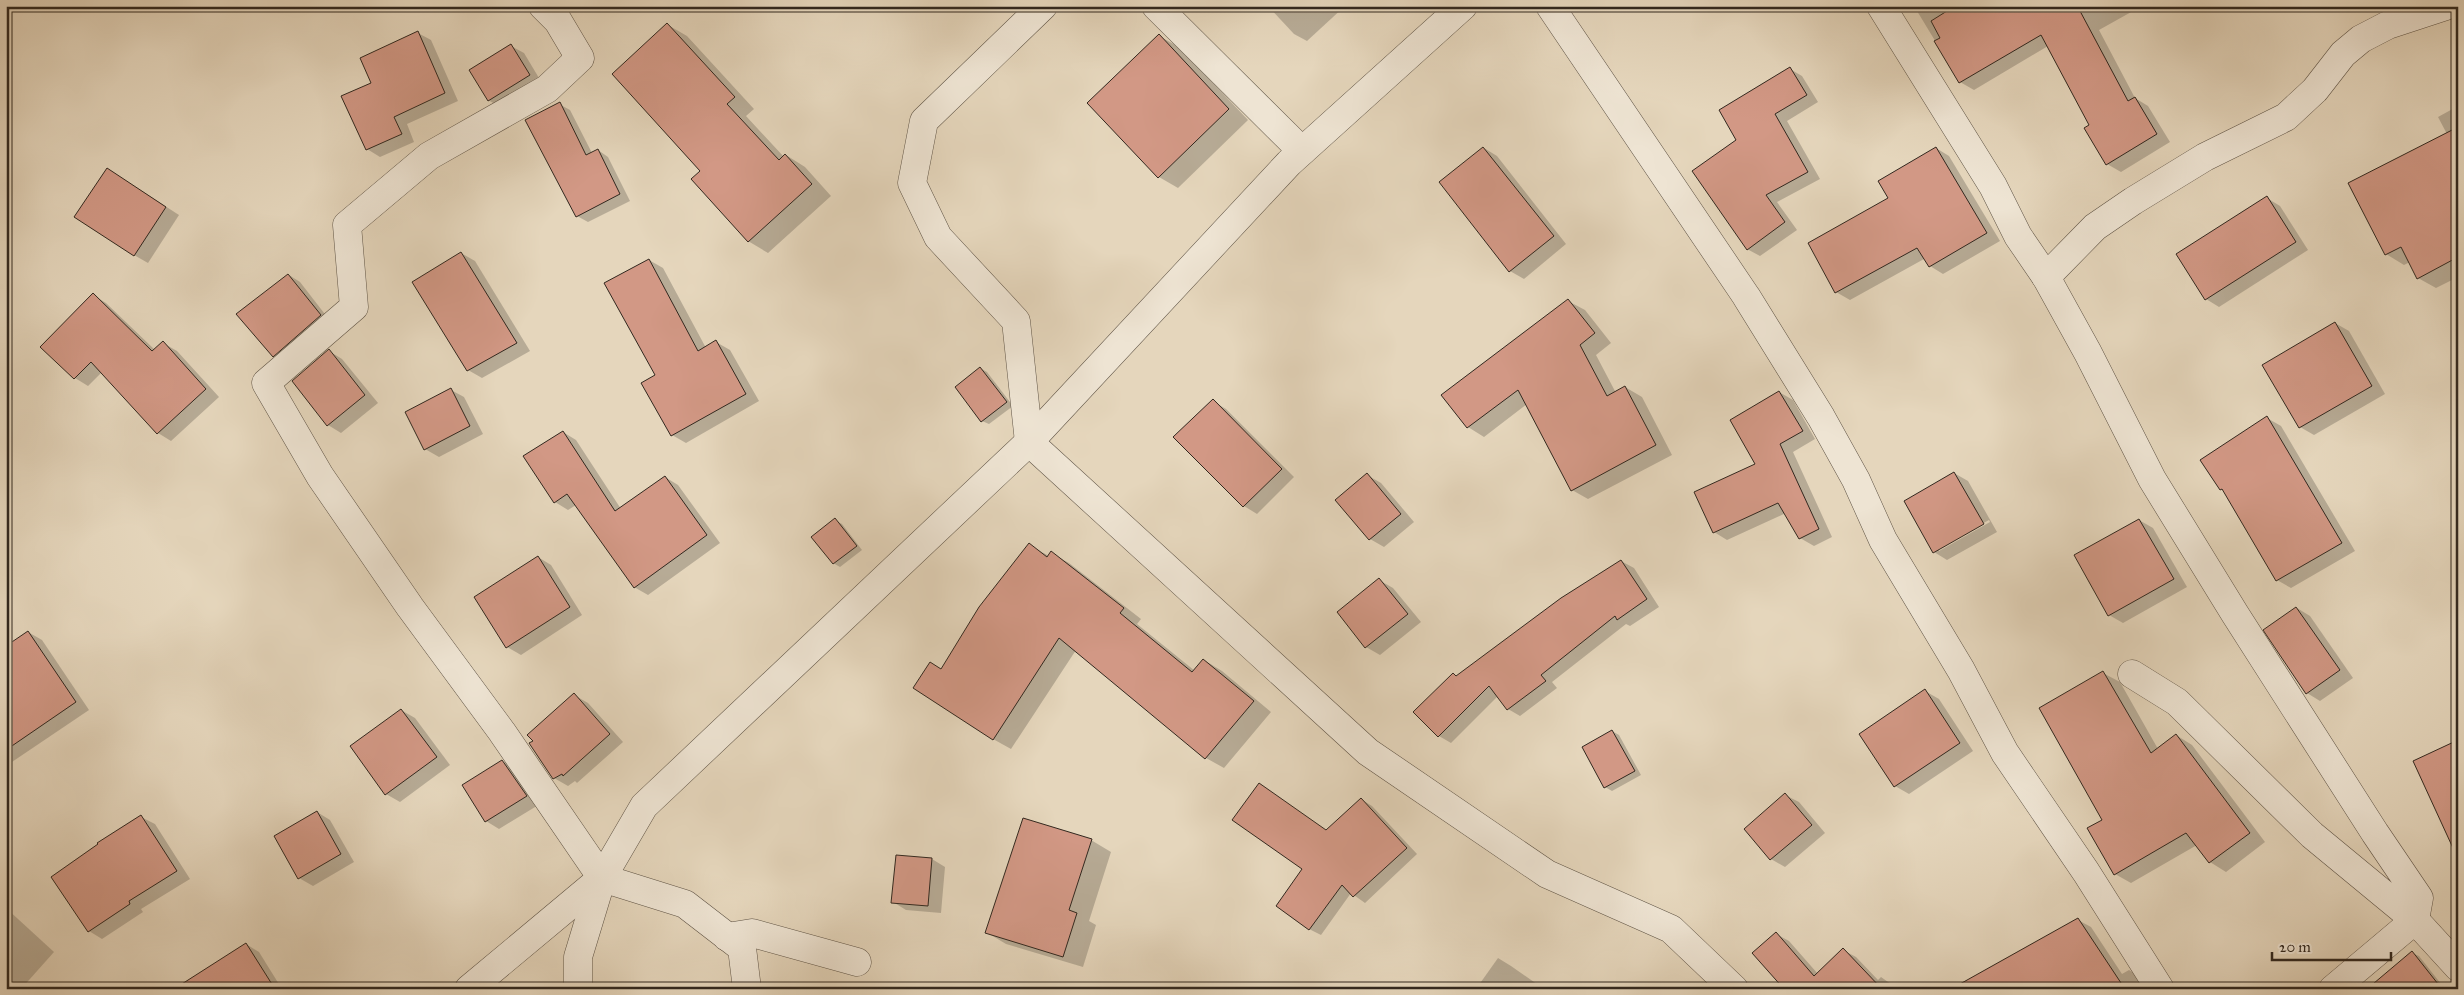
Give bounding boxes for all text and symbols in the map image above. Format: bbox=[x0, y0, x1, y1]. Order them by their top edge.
scale bar bbox=[2272, 930, 2390, 962]
text: 20 m bbox=[2279, 938, 2311, 956]

